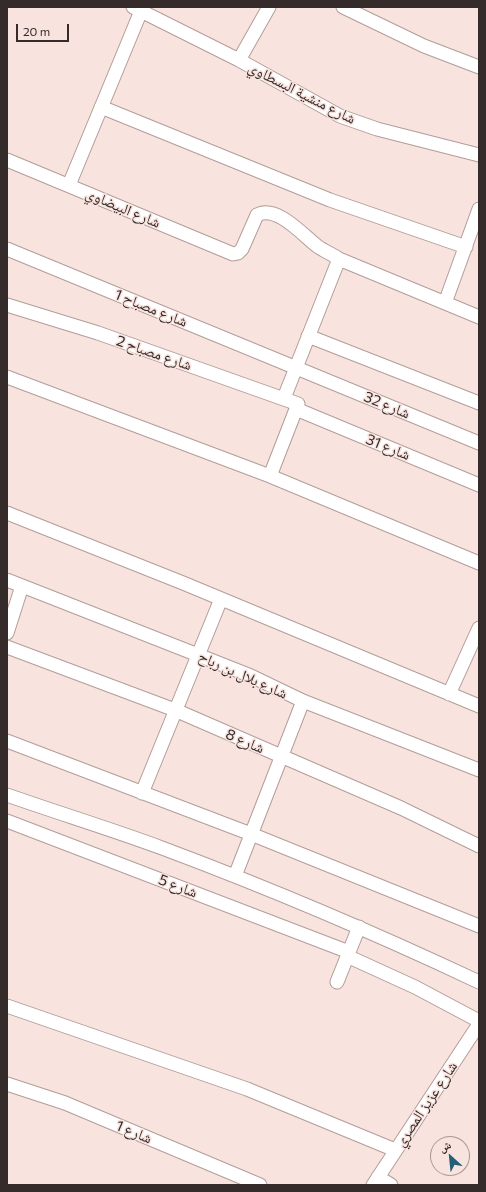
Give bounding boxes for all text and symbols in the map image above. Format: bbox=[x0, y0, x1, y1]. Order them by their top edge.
scale bar bbox=[18, 16, 71, 42]
text: 20 m bbox=[23, 24, 50, 38]
street label: شارع منشية البسطاوي bbox=[245, 58, 359, 128]
street label: شارع البيضاوي bbox=[83, 184, 163, 232]
street label: شارع مصباح 1 bbox=[112, 285, 190, 331]
street label: شارع مصباح 2 bbox=[114, 332, 194, 374]
street label: شارع 32 bbox=[361, 388, 413, 422]
street label: شارع 31 bbox=[363, 430, 413, 464]
street label: شارع بلال بن رباح bbox=[196, 647, 290, 703]
street label: شارع 8 bbox=[223, 725, 267, 757]
street label: شارع 5 bbox=[156, 870, 200, 902]
street label: شارع عزيز المصري bbox=[391, 1058, 461, 1150]
street label: شارع 1 bbox=[113, 1116, 155, 1148]
north arrow bbox=[430, 1136, 470, 1176]

